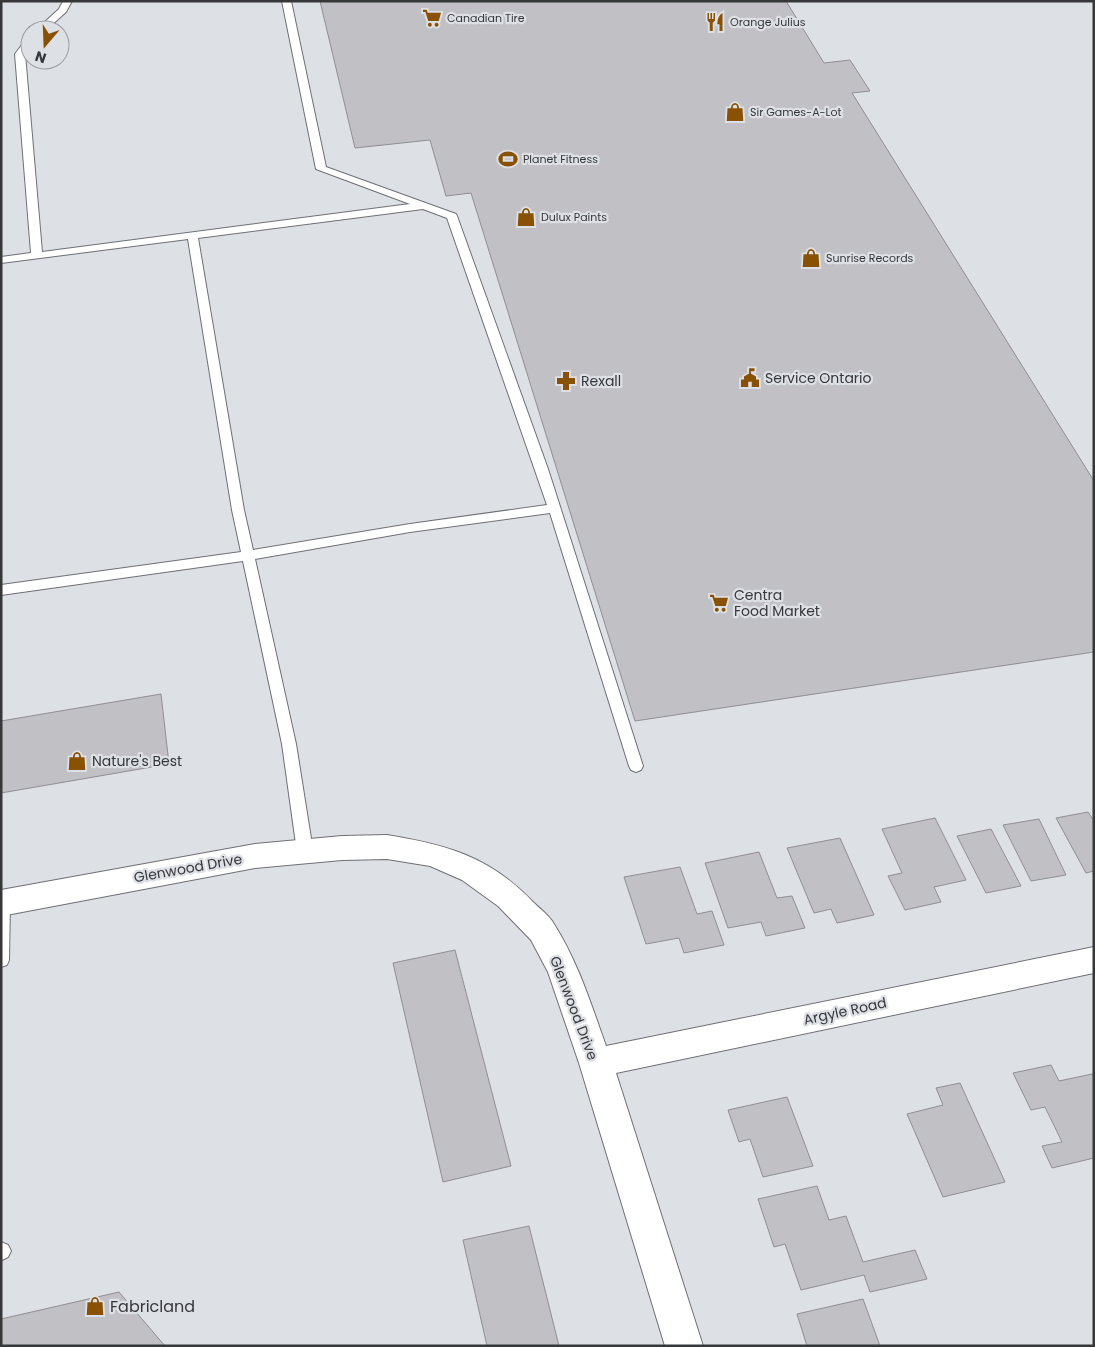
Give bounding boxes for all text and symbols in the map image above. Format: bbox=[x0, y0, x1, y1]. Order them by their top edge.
supermarket icon: Canadian Tire bbox=[421, 7, 443, 29]
place label: Canadian Tire bbox=[447, 10, 525, 26]
restaurant icon: Orange Julius bbox=[704, 11, 726, 33]
place label: Orange Julius bbox=[730, 14, 806, 30]
north arrow bbox=[20, 20, 70, 70]
text: N bbox=[33, 46, 49, 68]
shop icon: Sir Games-A-Lot bbox=[724, 101, 746, 123]
place label: Sir Games-A-Lot bbox=[750, 104, 841, 120]
sports icon: Planet Fitness bbox=[497, 148, 519, 170]
place label: Planet Fitness bbox=[523, 151, 598, 167]
shop icon: Dulux Paints bbox=[515, 206, 537, 228]
place label: Dulux Paints bbox=[541, 209, 607, 225]
shop icon: Sunrise Records bbox=[800, 247, 822, 269]
place label: Sunrise Records bbox=[826, 250, 914, 266]
public building icon: Service Ontario bbox=[739, 367, 761, 389]
place label: Service Ontario bbox=[765, 368, 872, 388]
pharmacy icon: Rexall bbox=[555, 370, 577, 392]
place label: Rexall bbox=[581, 371, 621, 391]
place label: Centra Food Market bbox=[734, 585, 820, 621]
supermarket icon: Centra Food Market bbox=[708, 592, 730, 614]
shop icon: Nature's Best bbox=[66, 750, 88, 772]
place label: Nature's Best bbox=[92, 751, 182, 771]
street label: Glenwood Drive bbox=[132, 849, 244, 887]
street label: Glenwood Drive bbox=[545, 953, 603, 1063]
street label: Argyle Road bbox=[802, 992, 888, 1030]
shop icon: Fabricland bbox=[84, 1295, 106, 1317]
place label: Fabricland bbox=[110, 1295, 195, 1318]

